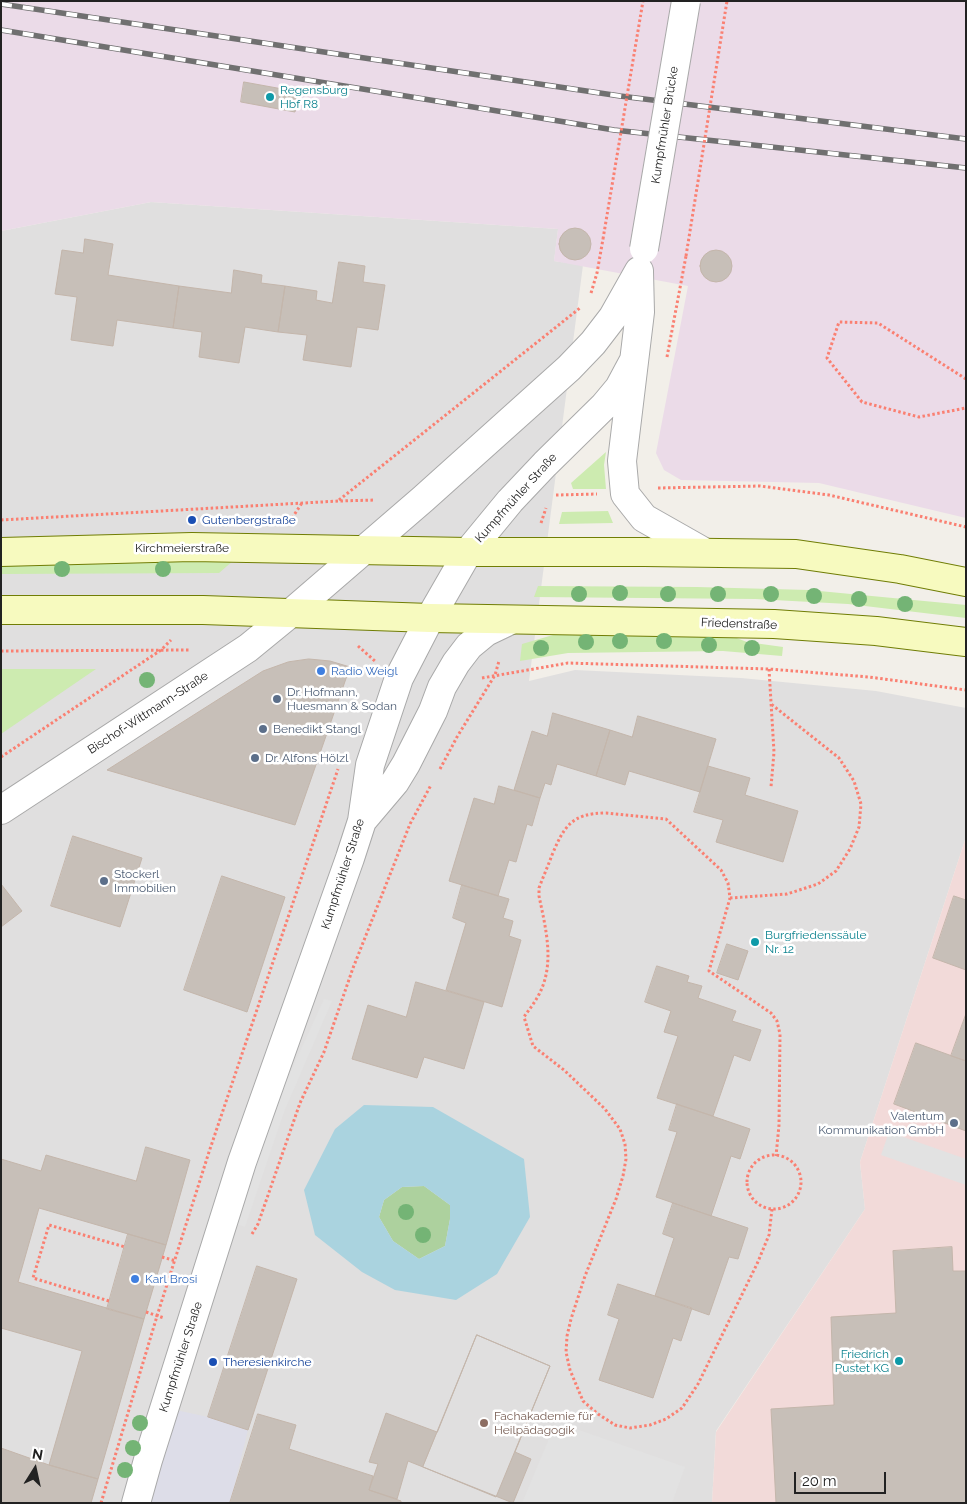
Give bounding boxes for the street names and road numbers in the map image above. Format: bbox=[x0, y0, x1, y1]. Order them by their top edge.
street label: Kumpfmühler Brücke bbox=[649, 65, 681, 185]
street label: Kumpfmühler Straße bbox=[472, 450, 560, 546]
street label: Kirchmeierstraße bbox=[135, 541, 229, 555]
street label: Friedenstraße bbox=[701, 615, 777, 633]
street label: Bischof-Wittmann-Straße bbox=[85, 669, 211, 757]
street label: Kumpfmühler Straße bbox=[318, 817, 368, 931]
street label: Kumpfmühler Straße bbox=[156, 1300, 206, 1414]

